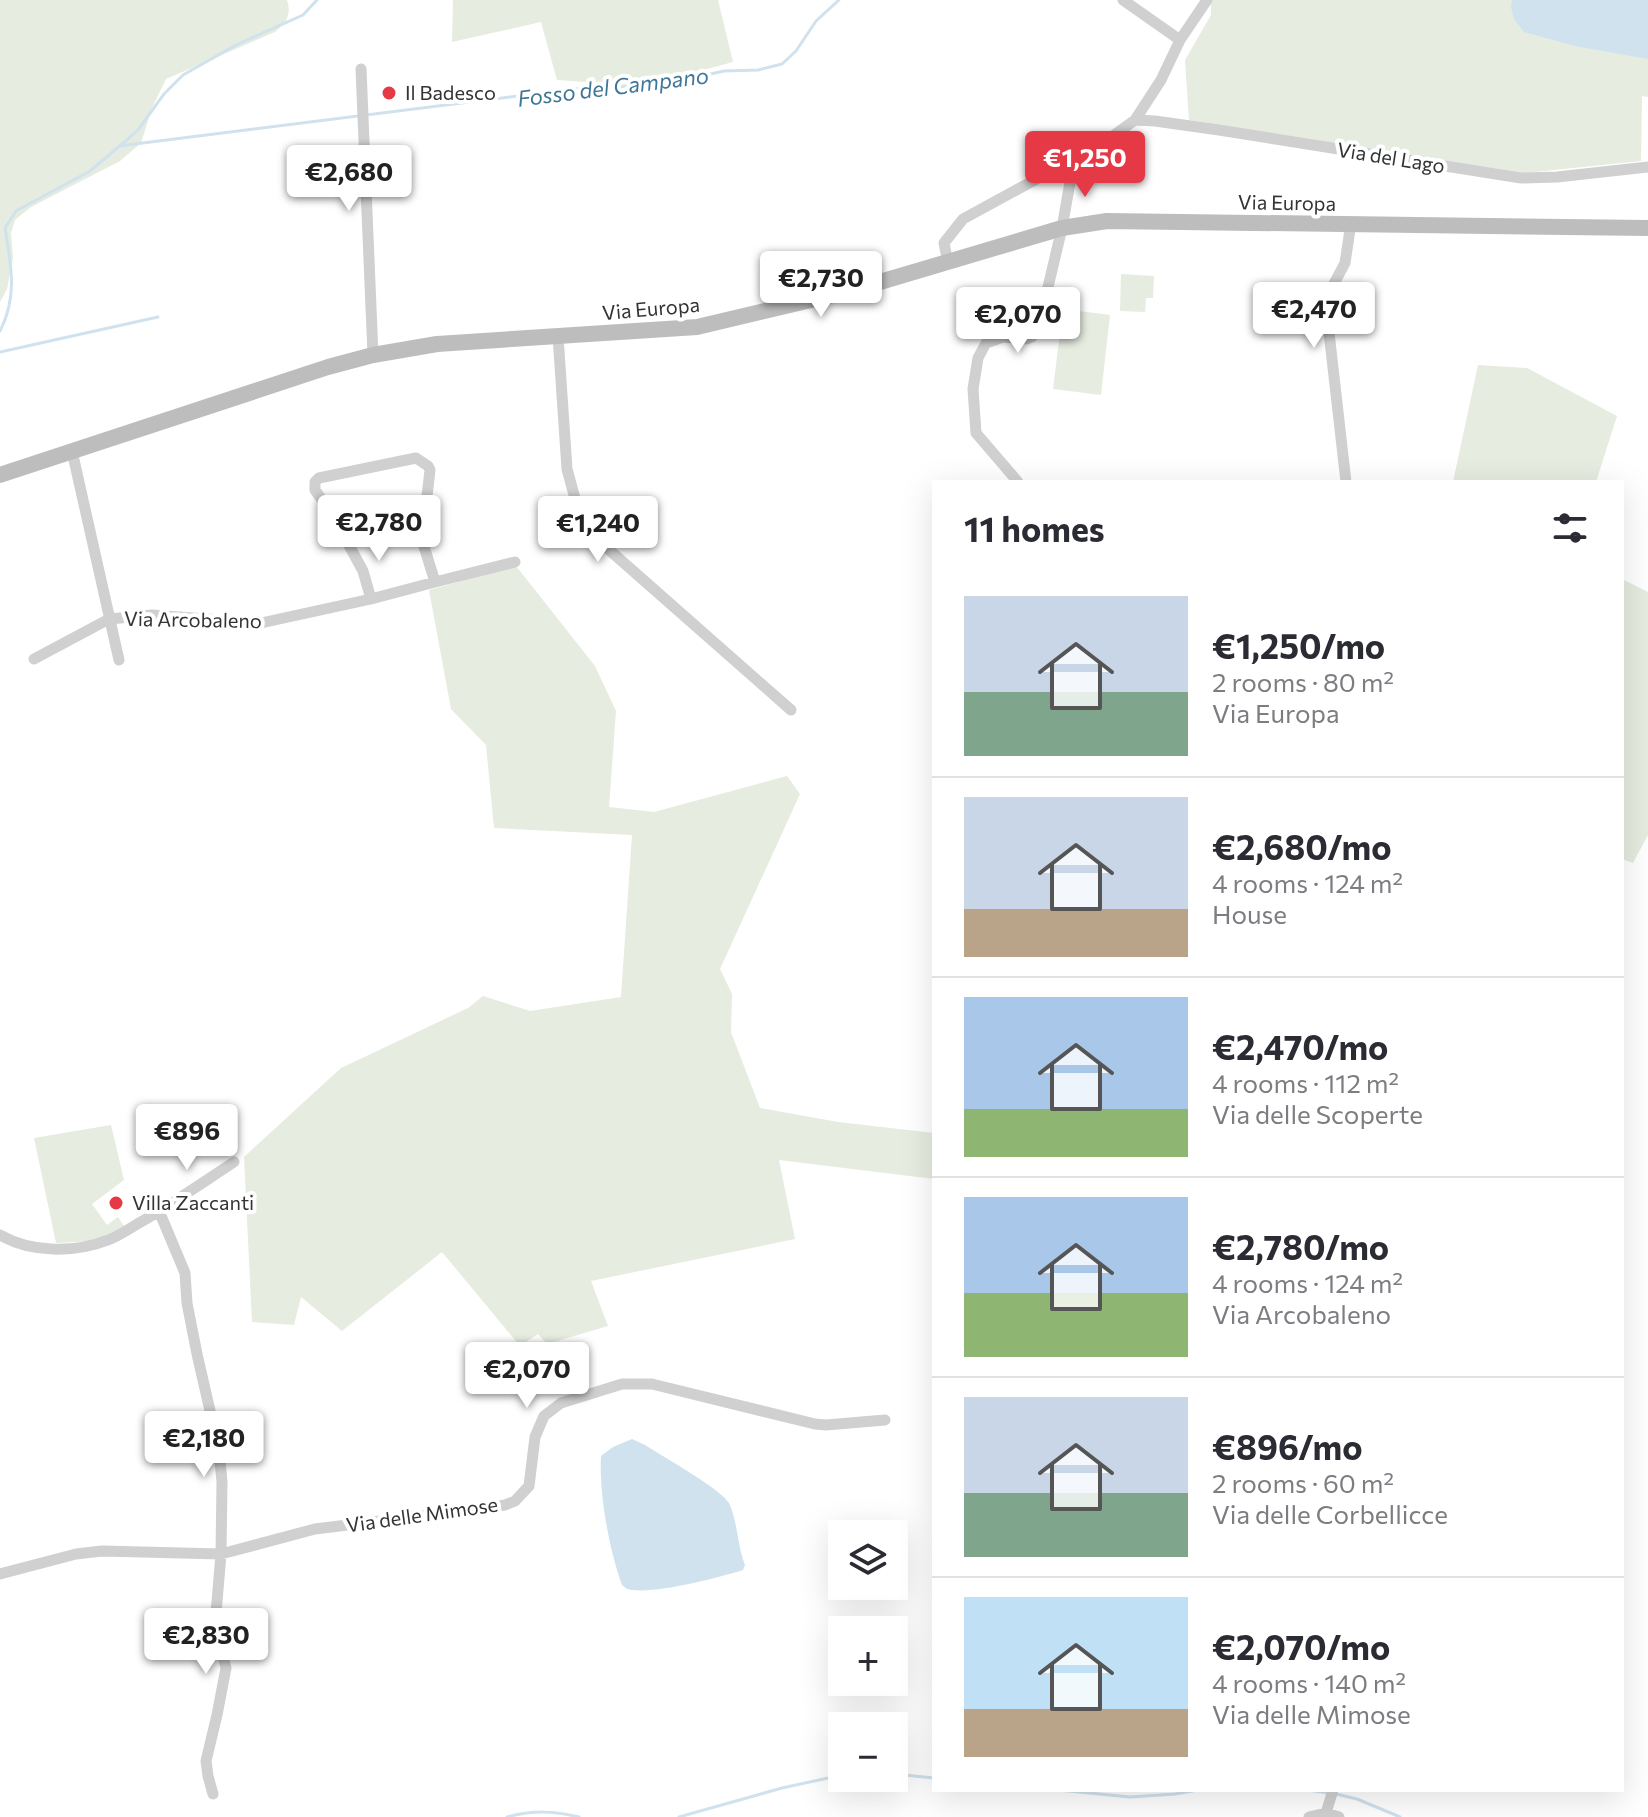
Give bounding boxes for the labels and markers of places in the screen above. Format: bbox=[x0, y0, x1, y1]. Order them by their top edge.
place label: Il Badesco bbox=[405, 80, 496, 104]
marker: Il Badesco bbox=[380, 84, 398, 102]
pin: €1,250 bbox=[1020, 131, 1150, 199]
pin: €2,680 bbox=[284, 145, 414, 213]
pin: €2,730 bbox=[756, 251, 886, 319]
pin: €2,470 bbox=[1249, 282, 1379, 350]
pin: €2,070 bbox=[953, 287, 1083, 355]
pin: €2,780 bbox=[314, 495, 444, 563]
pin: €1,240 bbox=[533, 496, 663, 564]
pin: €896 bbox=[140, 1104, 234, 1172]
place label: Villa Zaccanti bbox=[132, 1190, 254, 1214]
marker: Villa Zaccanti bbox=[107, 1194, 125, 1212]
pin: €2,070 bbox=[462, 1342, 592, 1410]
pin: €2,180 bbox=[139, 1411, 269, 1479]
pin: €2,830 bbox=[141, 1608, 271, 1676]

